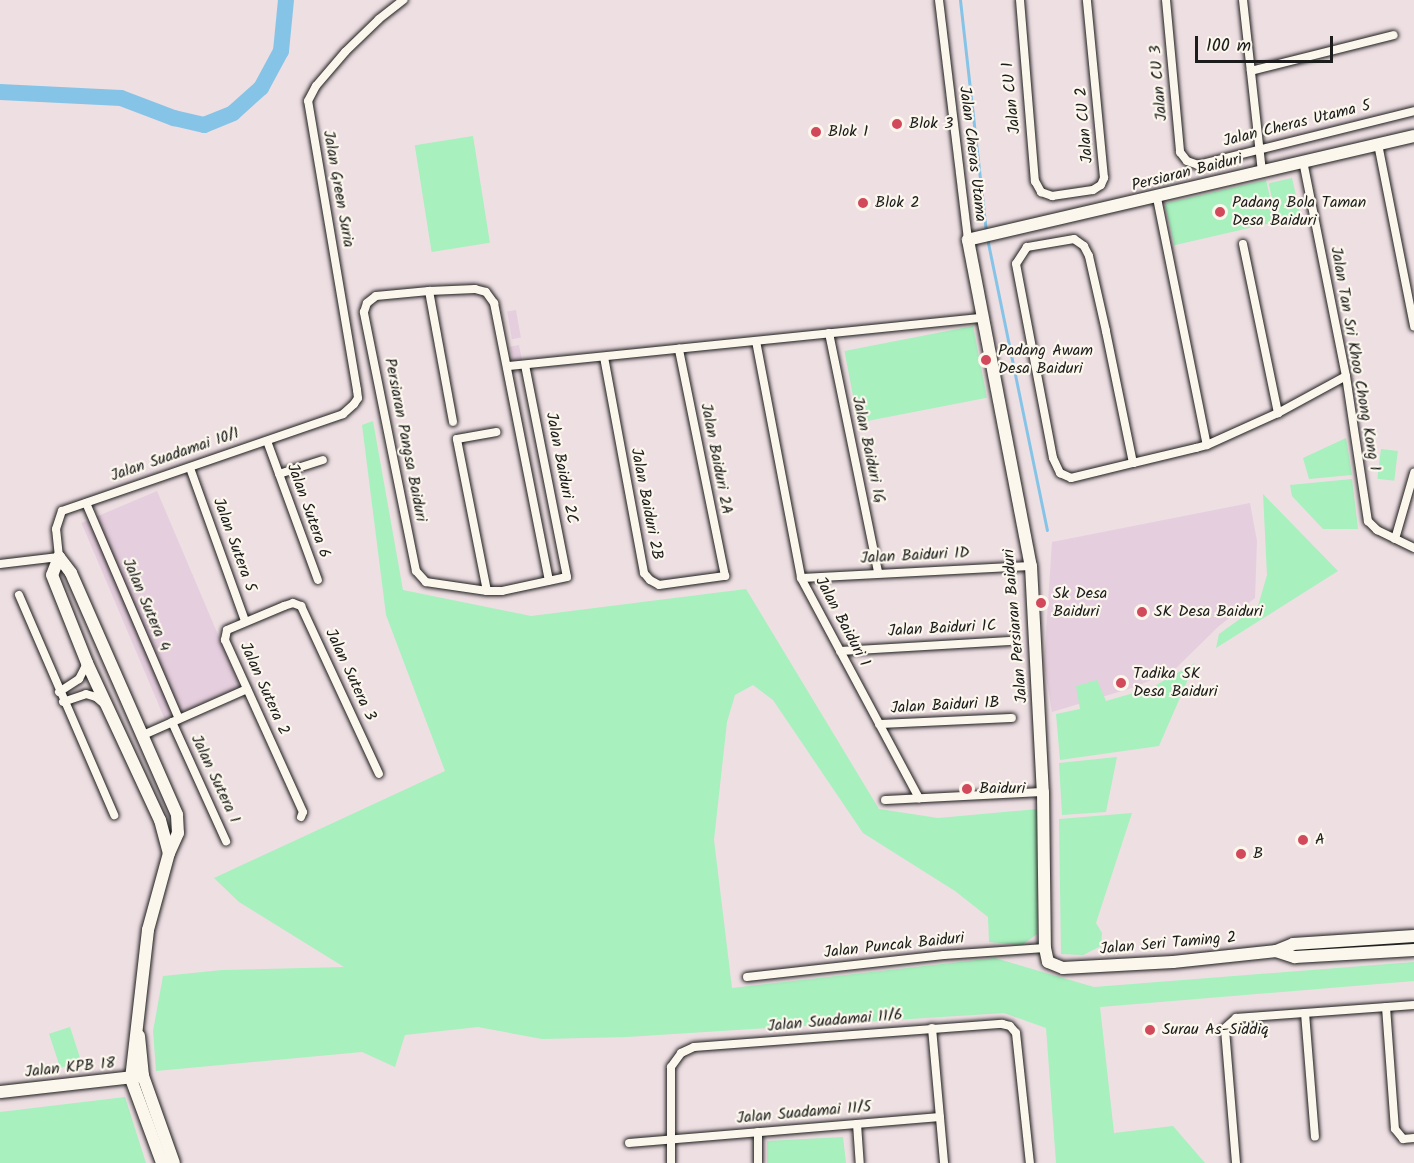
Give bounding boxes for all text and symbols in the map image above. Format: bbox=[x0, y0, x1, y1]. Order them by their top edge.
scale bar bbox=[1198, 24, 1336, 62]
text: 100 m bbox=[1206, 32, 1251, 61]
street label: Jalan CU 3 bbox=[1146, 44, 1172, 122]
street label: Jalan CU 1 bbox=[999, 61, 1025, 135]
street label: Jalan Cheras Utama bbox=[954, 85, 990, 223]
street label: Jalan CU 2 bbox=[1072, 86, 1098, 164]
street label: Jalan Cheras Utama 5 bbox=[1221, 96, 1373, 152]
place label: Blok 3 bbox=[909, 114, 953, 134]
marker: Blok 3 bbox=[890, 117, 904, 131]
place label: Blok 1 bbox=[828, 122, 868, 142]
marker: Blok 1 bbox=[809, 125, 823, 139]
street label: Jalan Green Suria bbox=[318, 129, 358, 249]
street label: Persiaran Baiduri bbox=[1130, 150, 1244, 196]
place label: Blok 2 bbox=[875, 193, 920, 213]
place label: Padang Bola Taman Desa Baiduri bbox=[1232, 193, 1366, 231]
marker: Blok 2 bbox=[856, 196, 870, 210]
marker: Padang Bola Taman Desa Baiduri bbox=[1213, 205, 1227, 219]
street label: Jalan Tan Sri Khoo Chong Kong 1 bbox=[1326, 245, 1384, 473]
place label: Padang Awam Desa Baiduri bbox=[998, 341, 1093, 379]
marker: Padang Awam Desa Baiduri bbox=[979, 353, 993, 367]
street label: Persiaran Pangsa Baiduri bbox=[380, 356, 430, 524]
street label: Jalan Baiduri 1G bbox=[847, 395, 889, 505]
street label: Jalan Baiduri 2A bbox=[696, 402, 736, 516]
street label: Jalan Baiduri 2C bbox=[541, 411, 581, 525]
street label: Jalan Suadamai 10/1 bbox=[108, 424, 242, 486]
street label: Jalan Baiduri 2B bbox=[626, 446, 666, 562]
street label: Jalan Sutera 6 bbox=[282, 461, 334, 561]
street label: Jalan Sutera 5 bbox=[208, 495, 260, 595]
street label: Jalan Baiduri 1D bbox=[860, 544, 970, 568]
street label: Jalan Persiaran Baiduri bbox=[1000, 548, 1032, 704]
street label: Jalan Sutera 4 bbox=[118, 556, 174, 654]
street label: Jalan Baiduri 1 bbox=[810, 574, 874, 670]
place label: Sk Desa Baiduri bbox=[1053, 584, 1107, 622]
marker: Sk Desa Baiduri bbox=[1034, 596, 1048, 610]
place label: SK Desa Baiduri bbox=[1154, 602, 1263, 622]
marker: SK Desa Baiduri bbox=[1135, 605, 1149, 619]
street label: Jalan Baiduri 1C bbox=[887, 617, 997, 641]
street label: Jalan Sutera 3 bbox=[320, 626, 380, 724]
street label: Jalan Sutera 2 bbox=[235, 640, 293, 738]
place label: Tadika SK Desa Baiduri bbox=[1133, 664, 1218, 702]
marker: Tadika SK Desa Baiduri bbox=[1114, 676, 1128, 690]
street label: Jalan Baiduri 1B bbox=[890, 694, 1000, 718]
street label: Jalan Sutera 1 bbox=[186, 732, 244, 826]
place label: Baiduri bbox=[979, 779, 1025, 799]
marker: Baiduri bbox=[960, 782, 974, 796]
place label: A bbox=[1315, 830, 1325, 850]
marker: A bbox=[1296, 833, 1310, 847]
place label: B bbox=[1253, 844, 1263, 864]
marker: B bbox=[1234, 847, 1248, 861]
street label: Jalan Seri Taming 2 bbox=[1099, 928, 1237, 960]
street label: Jalan Puncak Baiduri bbox=[823, 929, 965, 963]
street label: Jalan Suadamai 11/6 bbox=[767, 1006, 903, 1036]
place label: Surau As-Siddiq bbox=[1162, 1020, 1269, 1040]
marker: Surau As-Siddiq bbox=[1143, 1023, 1157, 1037]
street label: Jalan KPB 18 bbox=[24, 1054, 116, 1082]
street label: Jalan Suadamai 11/5 bbox=[736, 1098, 872, 1128]

